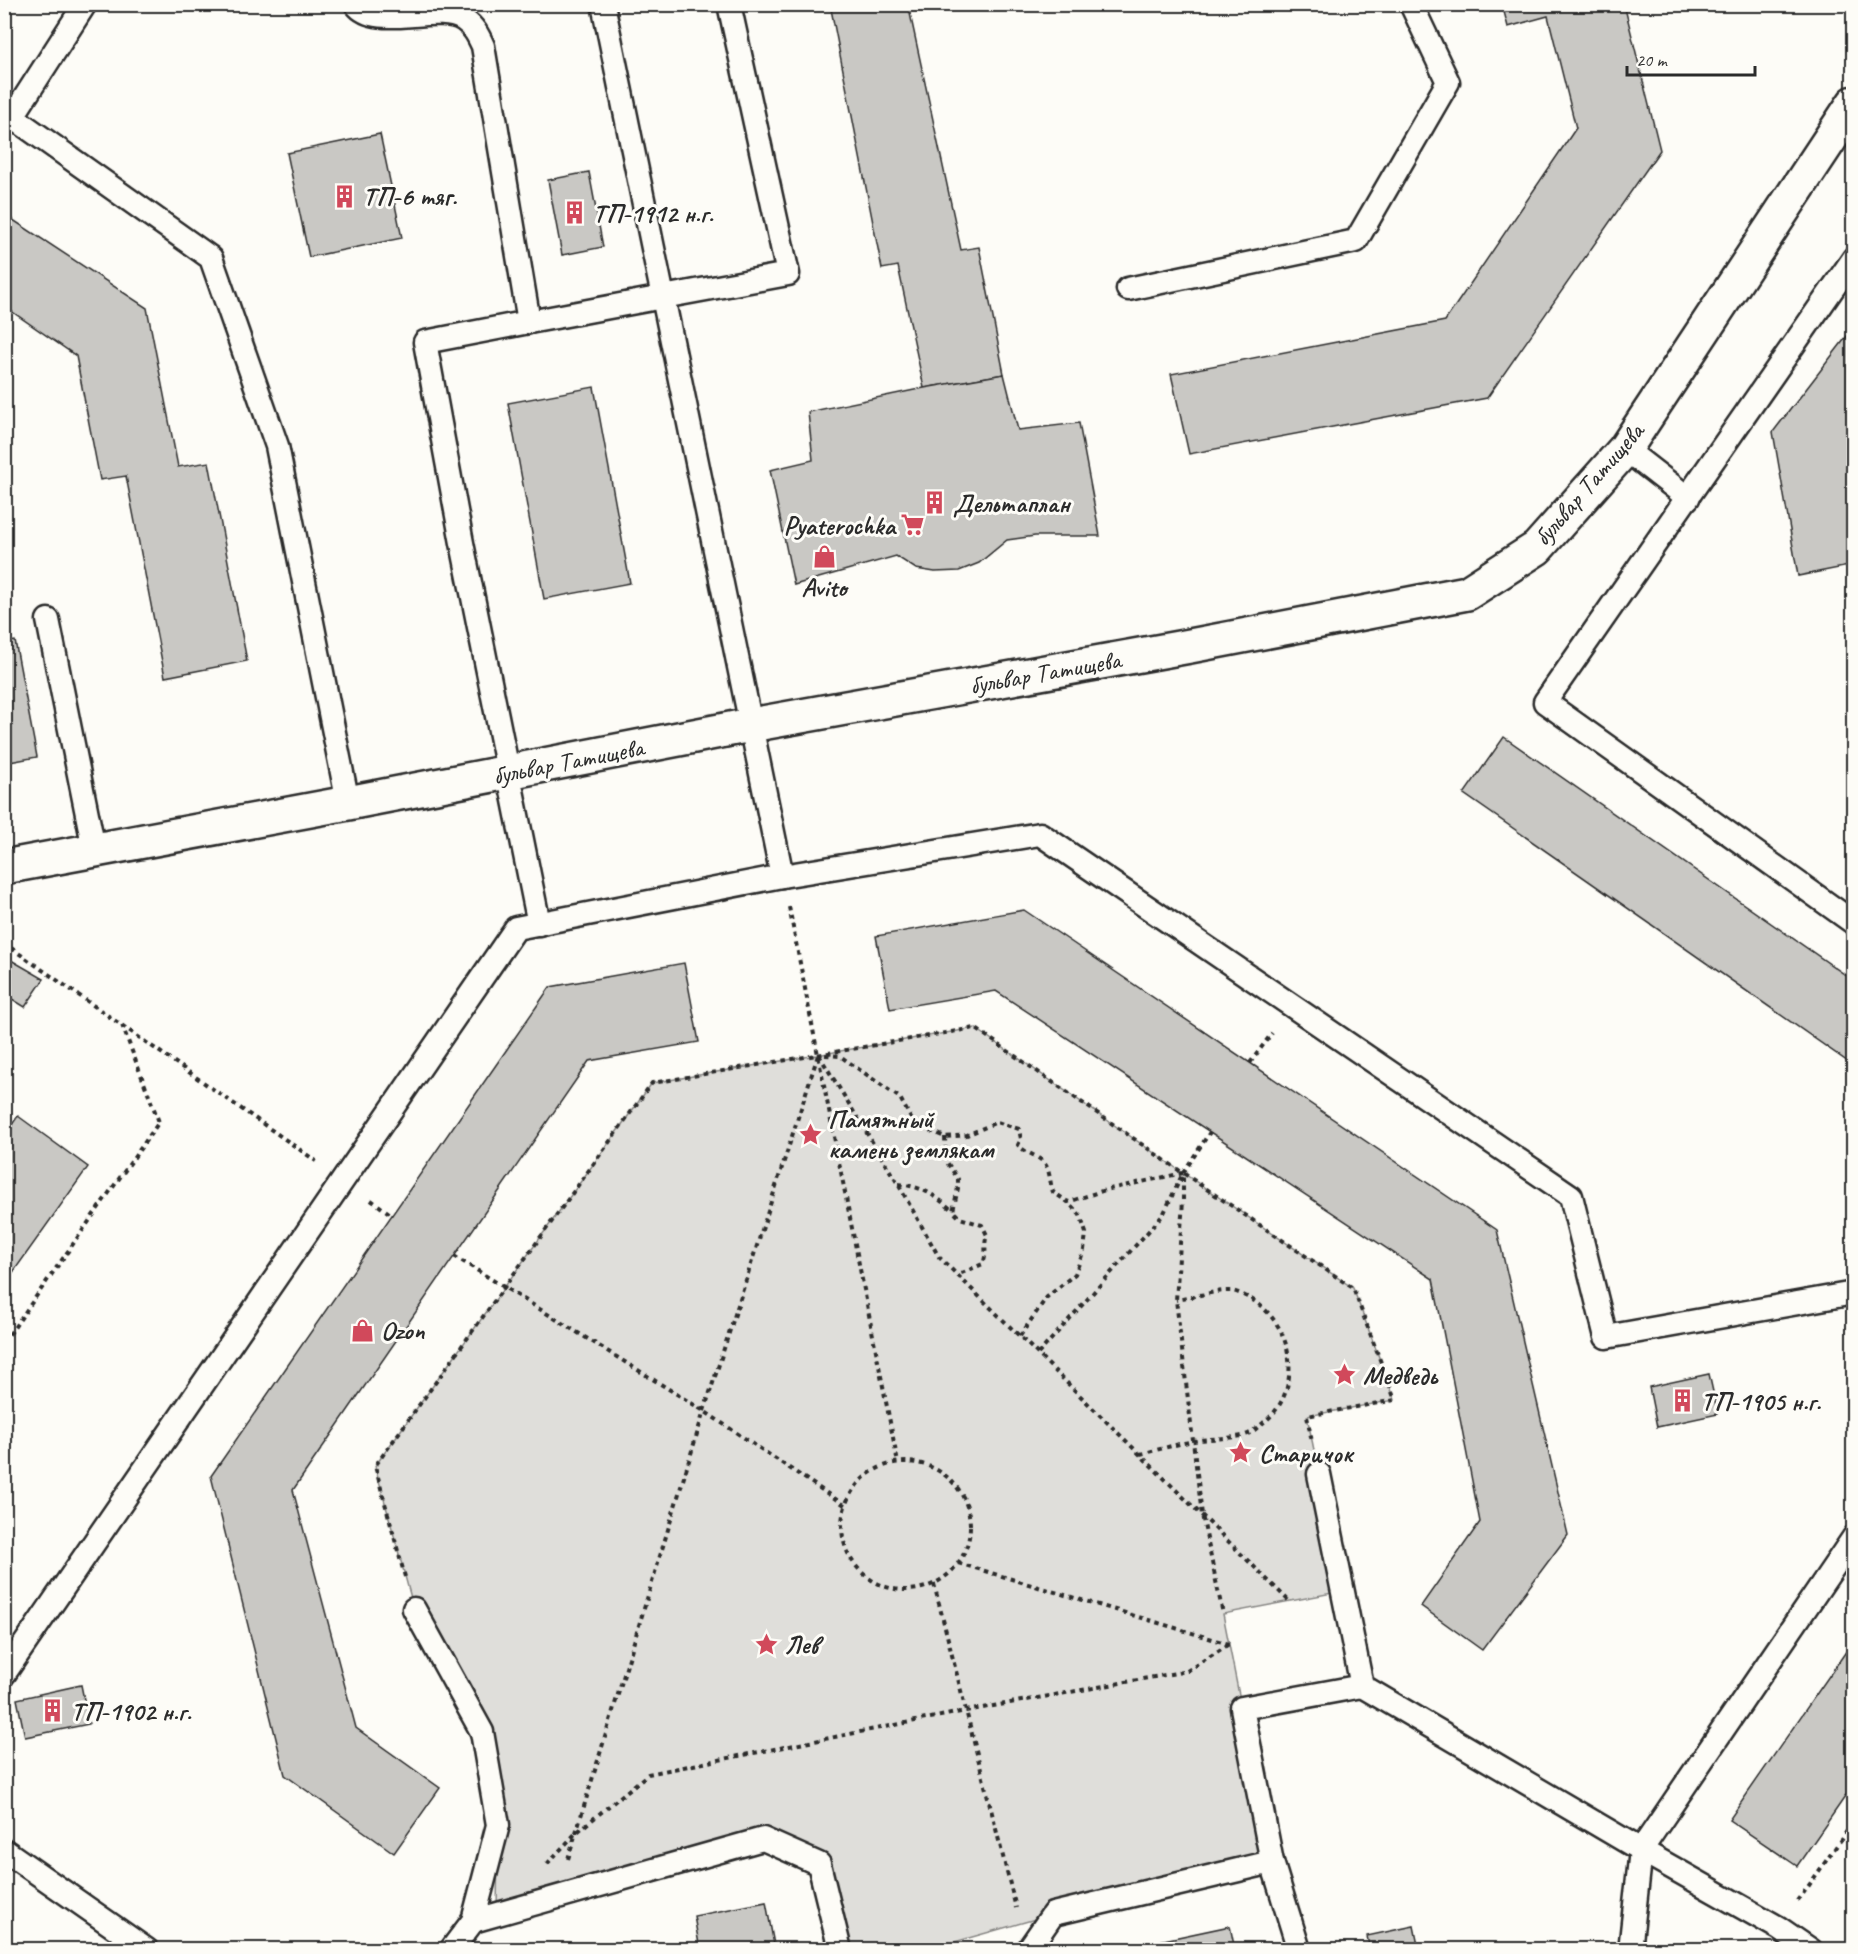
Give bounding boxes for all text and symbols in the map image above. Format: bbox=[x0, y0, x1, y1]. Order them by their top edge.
scale bar bbox=[1627, 39, 1754, 77]
text: 20 m bbox=[1636, 49, 1669, 71]
place label: ТП-6 тяг. bbox=[363, 180, 458, 213]
building icon: ТП-6 тяг. bbox=[332, 183, 358, 209]
place label: ТП-1912 н.г. bbox=[593, 197, 714, 230]
building icon: ТП-1912 н.г. bbox=[562, 200, 588, 226]
street label: бульвар Татищева bbox=[1526, 414, 1652, 553]
place label: Дельтаплан bbox=[953, 487, 1072, 520]
building icon: Дельтаплан bbox=[922, 490, 948, 516]
place label: Pyaterochka bbox=[784, 509, 897, 542]
supermarket icon: Pyaterochka bbox=[900, 512, 926, 538]
shop icon: Avito bbox=[811, 543, 837, 569]
place label: Avito bbox=[801, 571, 849, 604]
street label: бульвар Татищева bbox=[967, 643, 1126, 702]
street label: бульвар Татищева bbox=[490, 730, 649, 792]
place label: Памятный камень землякам bbox=[828, 1103, 995, 1166]
place icon: Памятный камень землякам bbox=[797, 1121, 823, 1147]
place label: Ozon bbox=[381, 1314, 426, 1347]
shop icon: Ozon bbox=[350, 1317, 376, 1343]
place label: Медведь bbox=[1363, 1359, 1439, 1392]
place icon: Медведь bbox=[1332, 1362, 1358, 1388]
place label: ТП-1905 н.г. bbox=[1701, 1385, 1822, 1418]
building icon: ТП-1905 н.г. bbox=[1670, 1388, 1696, 1414]
place label: Старичок bbox=[1259, 1437, 1355, 1470]
place icon: Старичок bbox=[1228, 1440, 1254, 1466]
place label: Лев bbox=[784, 1628, 824, 1661]
place icon: Лев bbox=[753, 1631, 779, 1657]
place label: ТП-1902 н.г. bbox=[71, 1695, 192, 1728]
building icon: ТП-1902 н.г. bbox=[40, 1698, 66, 1724]

